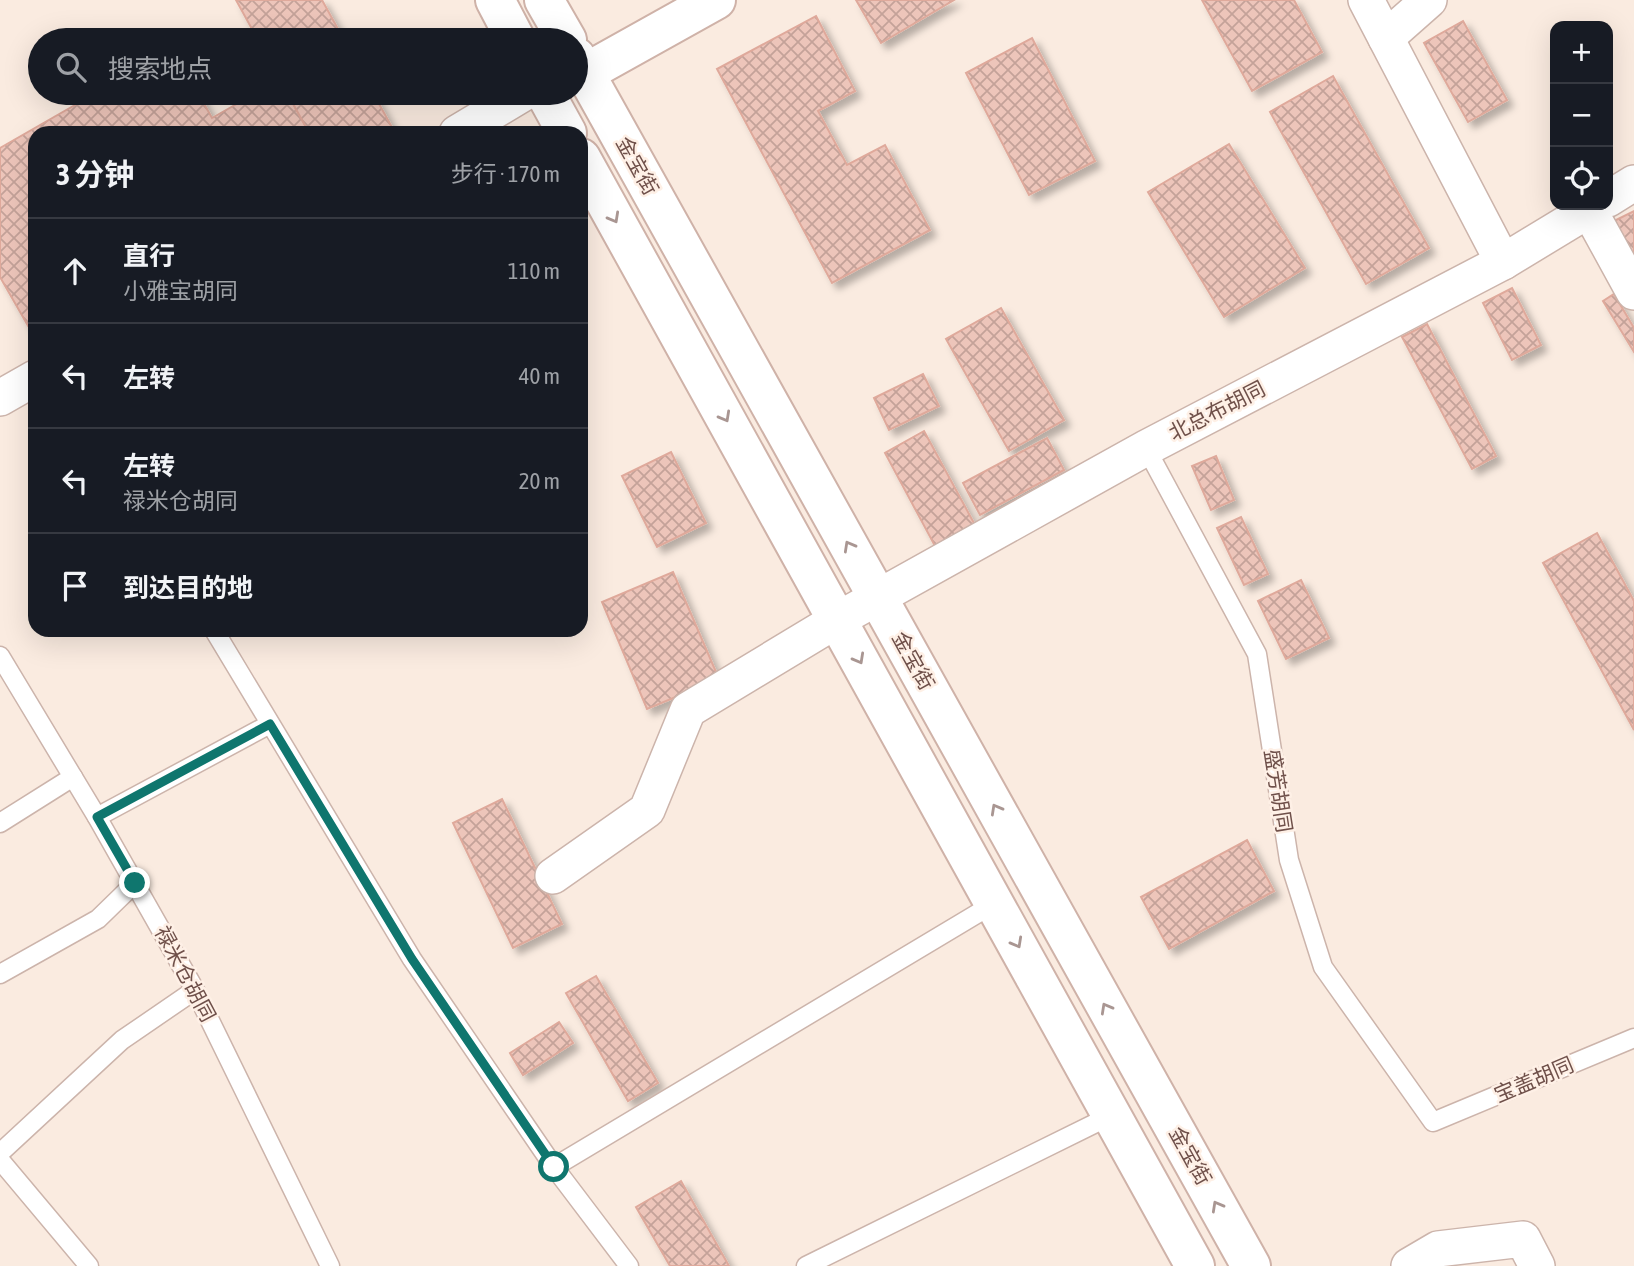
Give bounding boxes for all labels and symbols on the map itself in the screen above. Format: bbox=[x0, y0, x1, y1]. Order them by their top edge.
street label: 金宝街 bbox=[612, 132, 664, 199]
one-way arrow bbox=[606, 211, 619, 223]
street label: 北总布胡同 bbox=[1164, 376, 1269, 445]
one-way arrow bbox=[717, 410, 730, 422]
one-way arrow bbox=[844, 541, 857, 554]
street label: 金宝街 bbox=[888, 627, 940, 694]
one-way arrow bbox=[851, 651, 864, 664]
street label: 盛芳胡同 bbox=[1261, 747, 1297, 834]
one-way arrow bbox=[991, 804, 1004, 816]
route end bbox=[119, 867, 150, 898]
street label: 禄米仓胡同 bbox=[151, 922, 221, 1026]
one-way arrow bbox=[1009, 936, 1022, 948]
one-way arrow bbox=[1101, 1002, 1115, 1015]
street label: 宝盖胡同 bbox=[1490, 1052, 1577, 1107]
street label: 金宝街 bbox=[1165, 1122, 1217, 1189]
route start bbox=[538, 1151, 569, 1182]
one-way arrow bbox=[1212, 1201, 1225, 1214]

